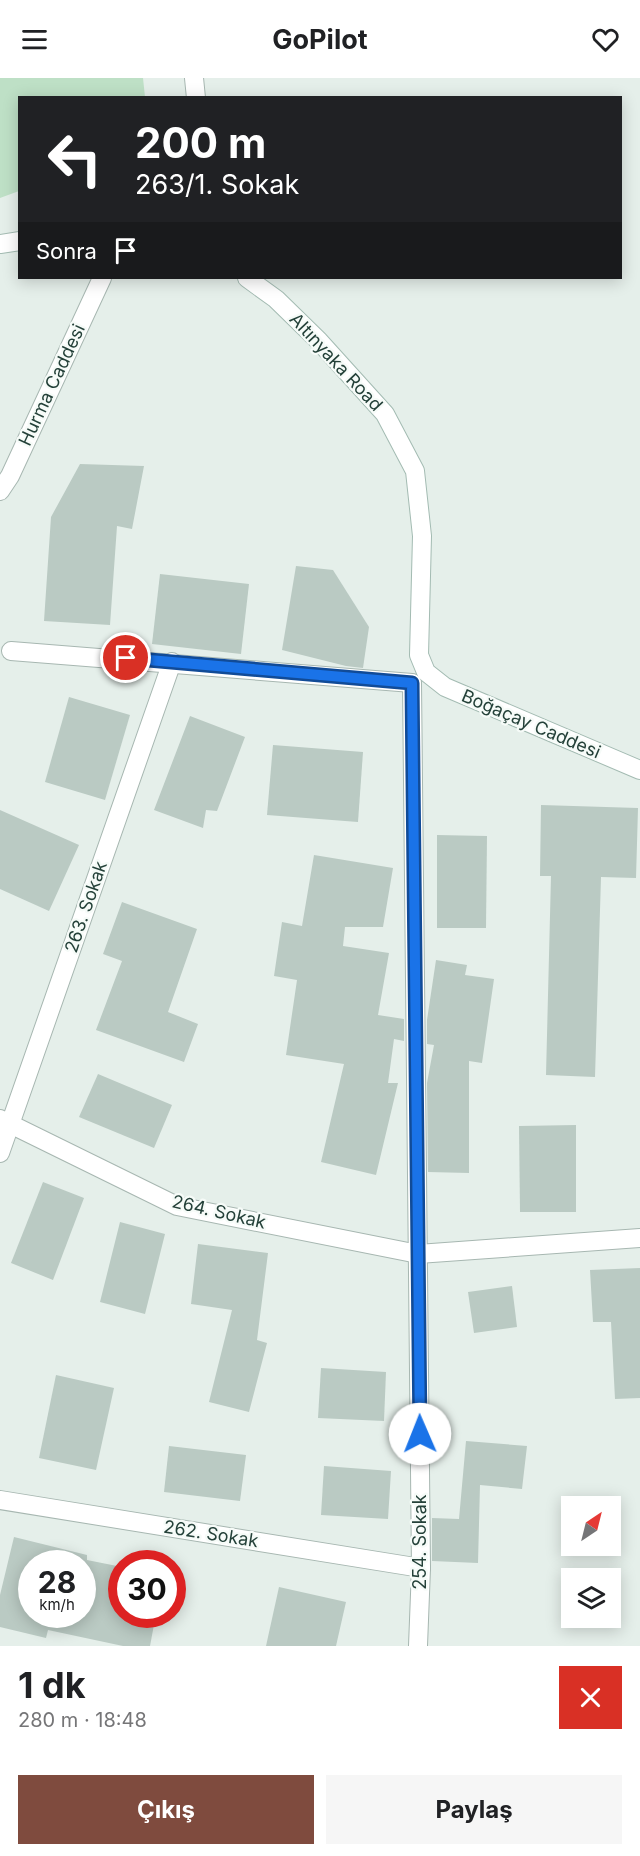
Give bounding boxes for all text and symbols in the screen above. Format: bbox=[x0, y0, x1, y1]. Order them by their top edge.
icon: menu bbox=[18, 23, 51, 56]
text: GoPilot bbox=[272, 23, 368, 56]
icon: heart bbox=[589, 23, 622, 56]
text: 200 m bbox=[135, 117, 266, 168]
icon: left bbox=[36, 120, 114, 198]
text: 263/1. Sokak bbox=[135, 168, 299, 201]
icon: arrive bbox=[109, 234, 142, 267]
text: Sonra bbox=[36, 238, 97, 264]
street label: Altınyaka Road bbox=[286, 308, 387, 415]
street label: Hurma Caddesi bbox=[14, 321, 89, 449]
pin bbox=[100, 632, 151, 683]
icon: arrive bbox=[109, 641, 142, 674]
street label: Boğaçay Caddesi bbox=[459, 685, 604, 762]
street label: 263. Sokak bbox=[60, 858, 111, 955]
street label: 264. Sokak bbox=[170, 1191, 268, 1233]
position arrow bbox=[388, 1402, 452, 1466]
street label: 254. Sokak bbox=[409, 1494, 430, 1590]
north arrow bbox=[561, 1496, 621, 1556]
map controls bbox=[561, 1496, 621, 1628]
street label: 262. Sokak bbox=[162, 1516, 260, 1551]
speed limit sign: 30 bbox=[108, 1550, 186, 1628]
text: 28 bbox=[38, 1564, 76, 1600]
button: layers bbox=[561, 1568, 621, 1628]
text: km/h bbox=[39, 1595, 75, 1614]
text: 1 dk bbox=[18, 1663, 86, 1707]
button: close bbox=[559, 1666, 622, 1729]
text: 280 m · 18:48 bbox=[18, 1708, 147, 1732]
button: Çıkış bbox=[18, 1775, 314, 1844]
button: Paylaş bbox=[326, 1775, 622, 1844]

